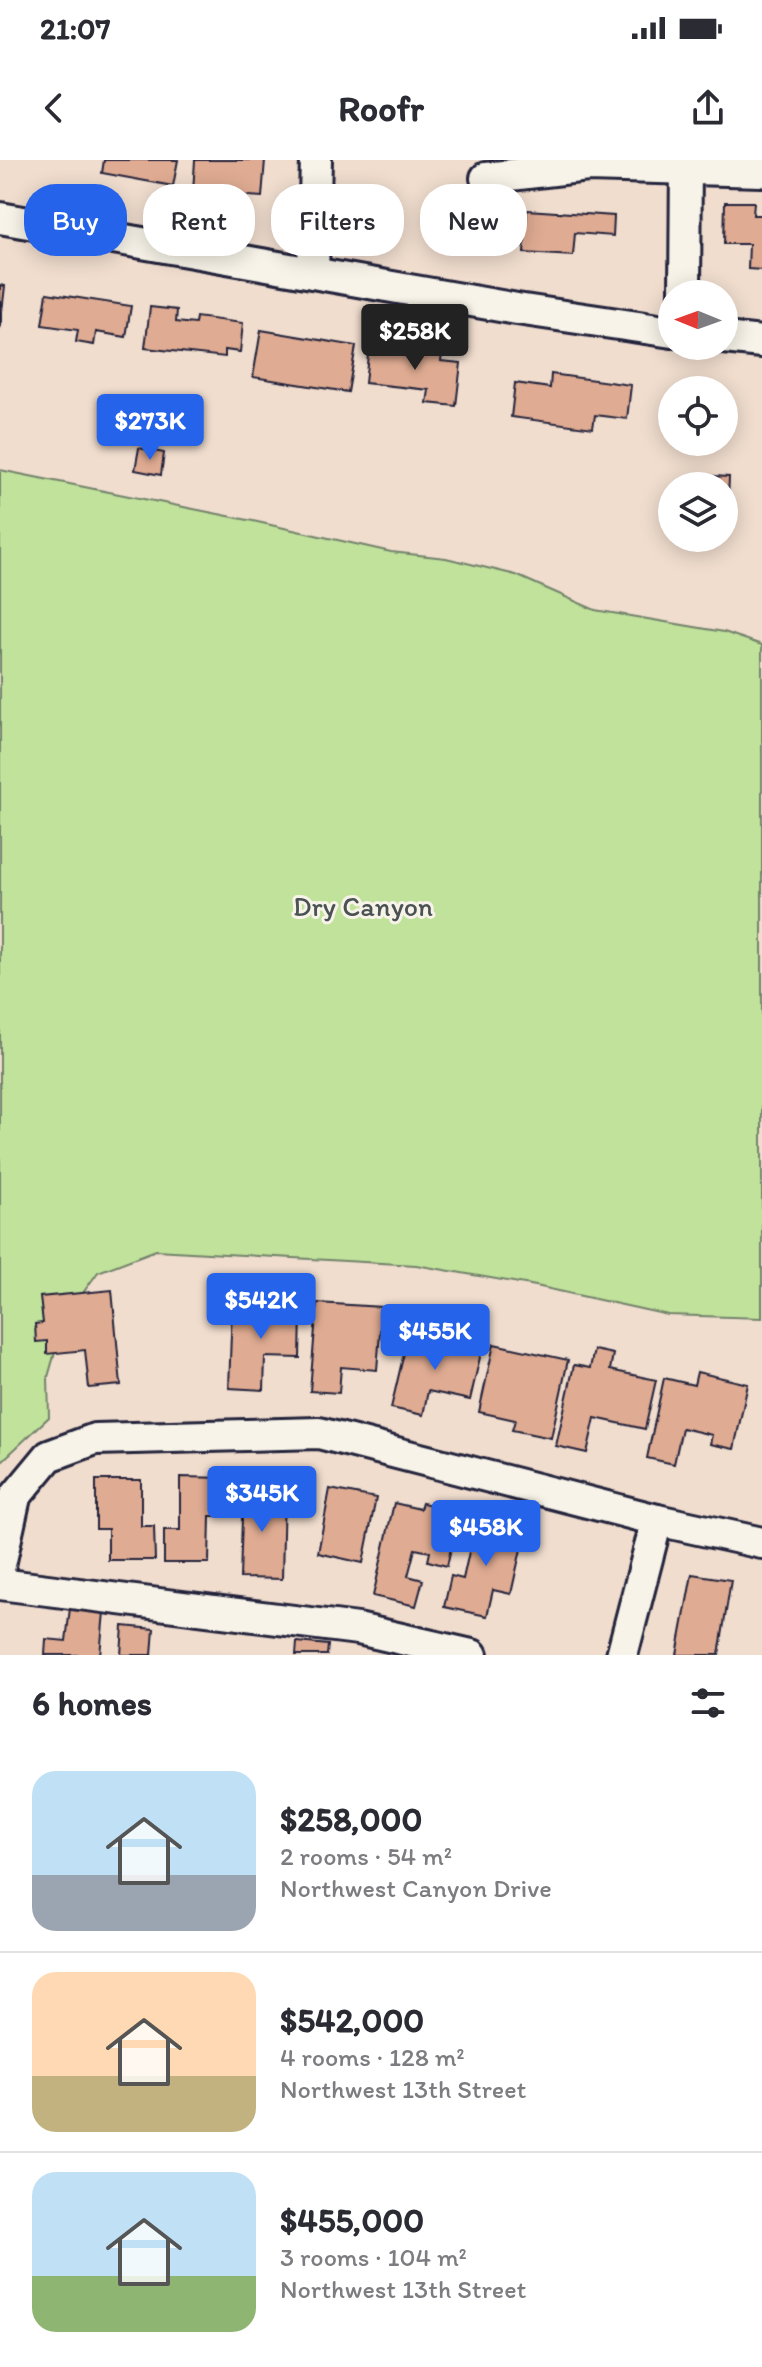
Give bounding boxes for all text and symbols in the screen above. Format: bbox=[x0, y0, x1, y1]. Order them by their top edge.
text: 21:07 bbox=[40, 10, 110, 47]
icon: back bbox=[32, 86, 76, 130]
icon: share bbox=[686, 86, 730, 130]
text: Roofr bbox=[338, 87, 424, 130]
chip: Buy bbox=[24, 184, 127, 256]
chip: Rent bbox=[143, 184, 255, 256]
chip: Filters bbox=[271, 184, 404, 256]
chip: New bbox=[420, 184, 527, 256]
north arrow bbox=[658, 280, 738, 360]
map controls bbox=[658, 280, 738, 552]
pin: $258K bbox=[359, 304, 471, 372]
text: $258K bbox=[379, 314, 451, 346]
button: locate bbox=[658, 376, 738, 456]
pin: $273K bbox=[94, 394, 206, 462]
text: $273K bbox=[115, 404, 185, 436]
button: layers bbox=[658, 472, 738, 552]
park label: Dry Canyon bbox=[293, 889, 433, 923]
pin: $542K bbox=[205, 1273, 317, 1341]
text: $542K bbox=[225, 1283, 297, 1315]
pin: $455K bbox=[379, 1304, 491, 1372]
text: $455K bbox=[399, 1314, 471, 1346]
pin: $345K bbox=[206, 1466, 318, 1534]
text: $345K bbox=[225, 1476, 299, 1508]
pin: $458K bbox=[430, 1500, 542, 1568]
text: $458K bbox=[449, 1510, 523, 1542]
icon: filters bbox=[686, 1681, 730, 1725]
text: 6 homes bbox=[32, 1683, 152, 1724]
text: $258,000 bbox=[280, 1799, 423, 1840]
icon: home bbox=[96, 1803, 192, 1899]
text: 2 rooms · 54 m² bbox=[280, 1840, 452, 1872]
text: Northwest Canyon Drive bbox=[280, 1872, 552, 1904]
text: $542,000 bbox=[280, 2000, 424, 2041]
icon: home bbox=[96, 2004, 192, 2100]
text: 4 rooms · 128 m² bbox=[280, 2041, 465, 2073]
text: Northwest 13th Street bbox=[280, 2073, 526, 2105]
text: $455,000 bbox=[280, 2200, 424, 2241]
icon: home bbox=[96, 2204, 192, 2300]
text: 3 rooms · 104 m² bbox=[280, 2241, 467, 2273]
text: Northwest 13th Street bbox=[280, 2273, 526, 2305]

